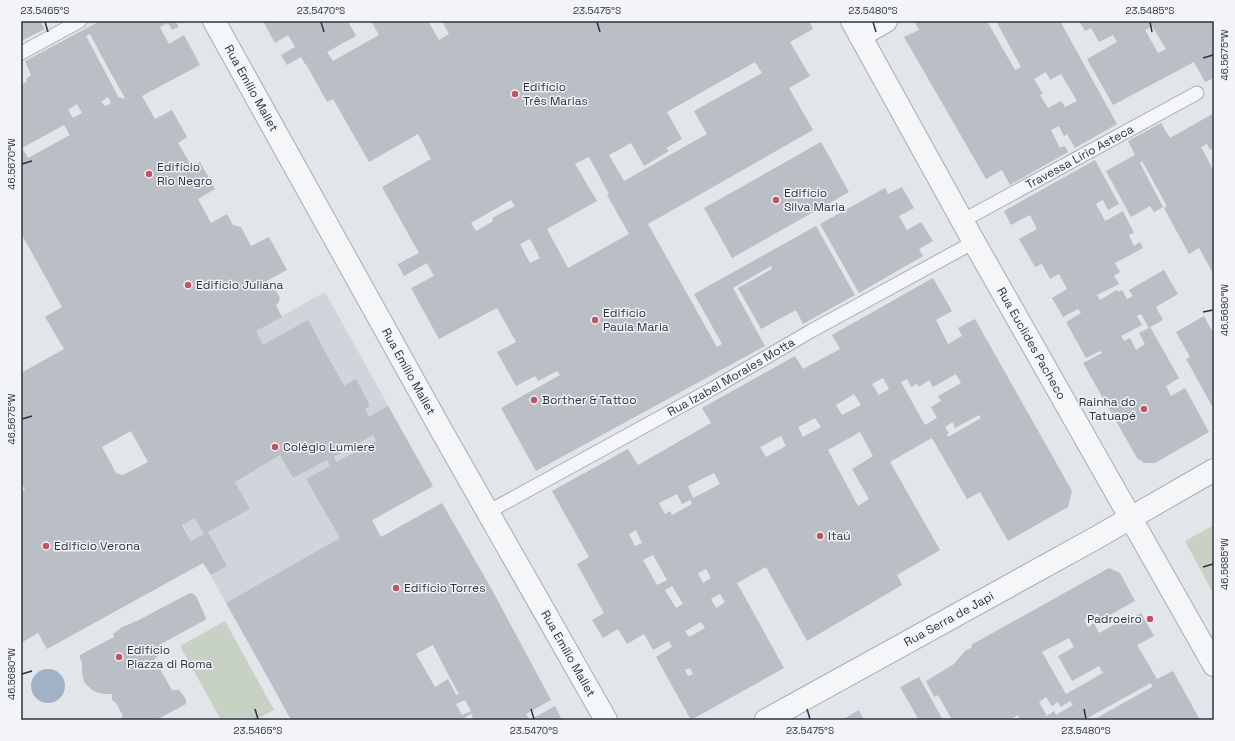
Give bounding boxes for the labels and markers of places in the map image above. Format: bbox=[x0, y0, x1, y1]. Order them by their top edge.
place label: Edifício Três Marias bbox=[523, 79, 588, 109]
marker: Edifício Três Marias bbox=[510, 89, 520, 99]
place label: Edifício Rio Negro bbox=[157, 159, 213, 189]
marker: Edifício Rio Negro bbox=[144, 169, 154, 179]
place label: Edifício Silva Maria bbox=[784, 185, 845, 215]
marker: Edifício Silva Maria bbox=[771, 195, 781, 205]
place label: Edifício Juliana bbox=[196, 277, 284, 293]
marker: Edifício Juliana bbox=[183, 280, 193, 290]
place label: Edifício Paula Maria bbox=[603, 305, 669, 335]
marker: Edifício Paula Maria bbox=[590, 315, 600, 325]
place label: Borther & Tattoo bbox=[542, 392, 637, 408]
place label: Rainha do Tatuapé bbox=[1079, 394, 1136, 424]
marker: Borther & Tattoo bbox=[529, 395, 539, 405]
marker: Rainha do Tatuapé bbox=[1139, 404, 1149, 414]
place label: Colégio Lumiere bbox=[283, 439, 375, 455]
marker: Colégio Lumiere bbox=[270, 442, 280, 452]
place label: Itaú bbox=[828, 528, 851, 544]
marker: Itaú bbox=[815, 531, 825, 541]
place label: Edifício Verona bbox=[54, 538, 140, 554]
marker: Edifício Verona bbox=[41, 541, 51, 551]
place label: Edifício Torres bbox=[404, 580, 486, 596]
marker: Edifício Torres bbox=[391, 583, 401, 593]
place label: Padroeiro bbox=[1087, 611, 1142, 627]
marker: Padroeiro bbox=[1145, 614, 1155, 624]
place label: Edifício Piazza di Roma bbox=[127, 642, 213, 672]
marker: Edifício Piazza di Roma bbox=[114, 652, 124, 662]

